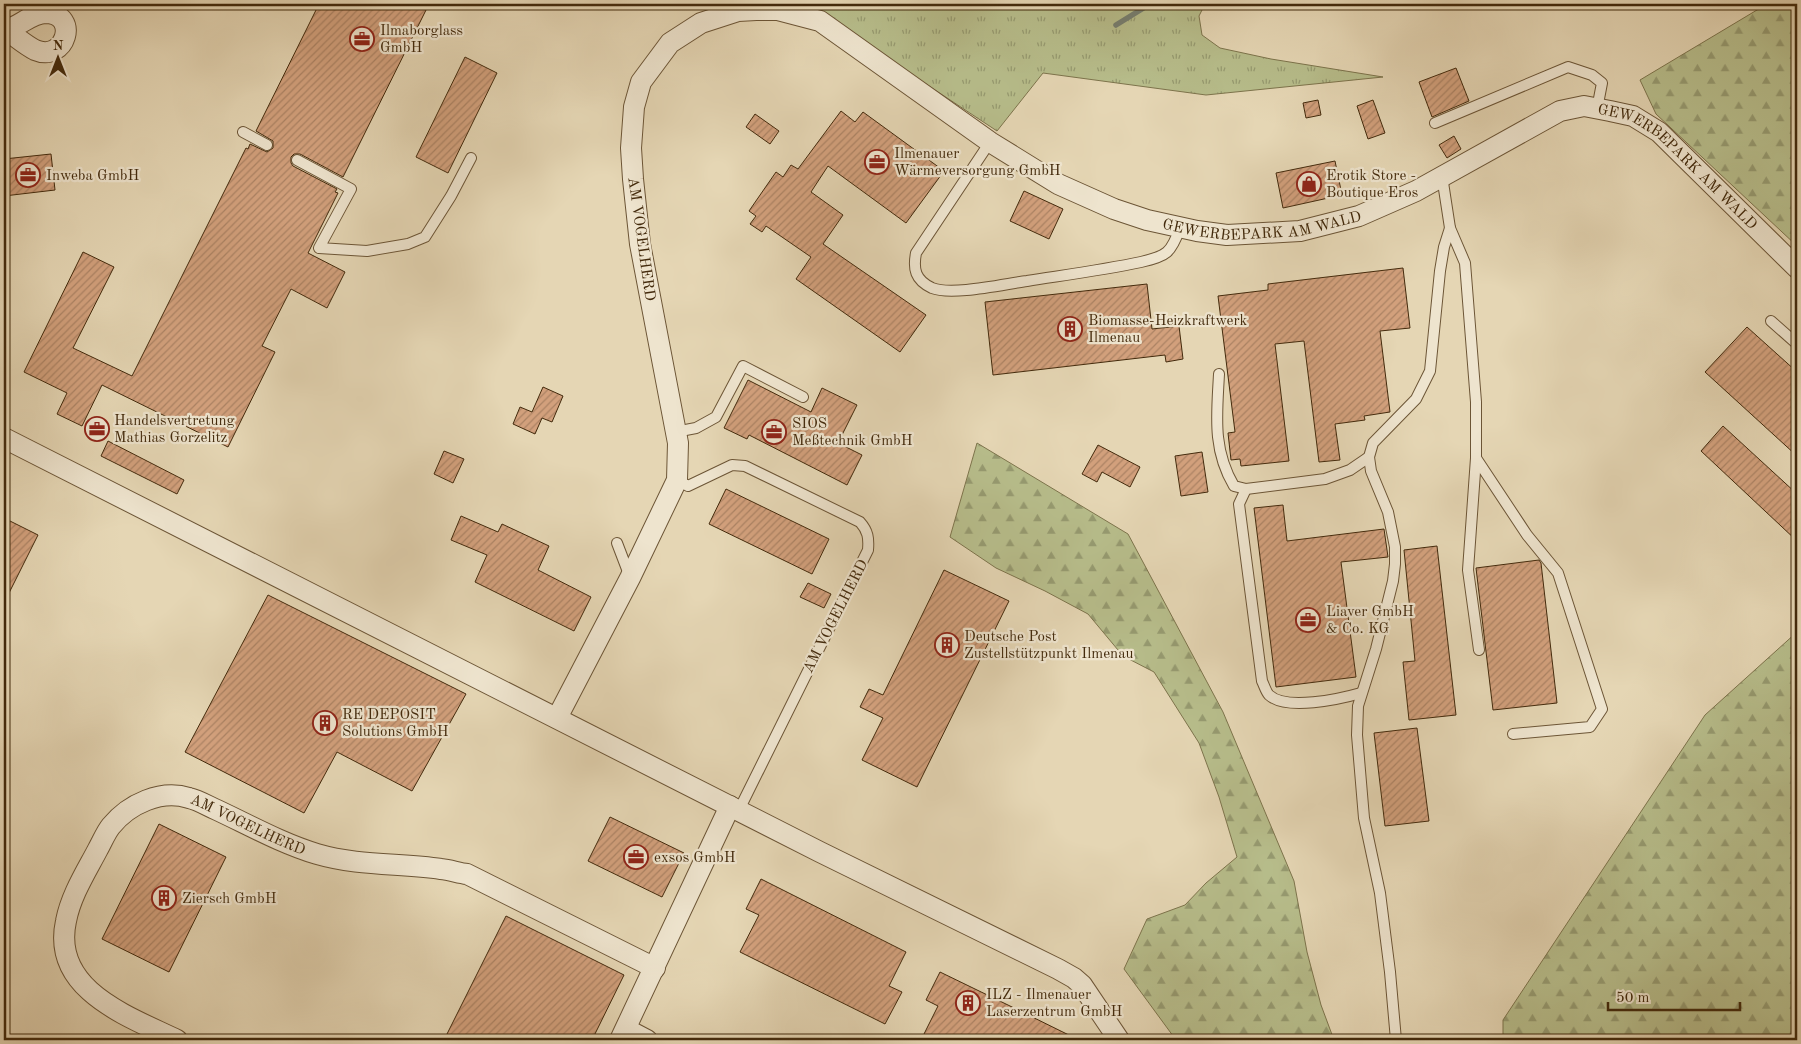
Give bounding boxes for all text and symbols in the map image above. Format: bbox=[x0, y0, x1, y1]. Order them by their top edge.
place label: Ilmaborglass GmbH bbox=[380, 24, 463, 56]
office icon: Ilmaborglass GmbH bbox=[349, 26, 375, 52]
north arrow bbox=[32, 32, 82, 82]
text: N bbox=[53, 39, 64, 53]
street label: GEWERBEPARK AM WALD bbox=[1596, 103, 1759, 233]
place label: Ilmenauer Wärmeversorgung GmbH bbox=[894, 147, 1061, 179]
office icon: Ilmenauer Wärmeversorgung GmbH bbox=[864, 149, 890, 175]
office icon: Inweba GmbH bbox=[15, 162, 41, 188]
place label: Inweba GmbH bbox=[46, 169, 140, 184]
place label: Erotik Store - Boutique Eros bbox=[1326, 169, 1418, 201]
shop icon: Erotik Store - Boutique Eros bbox=[1296, 171, 1322, 197]
street label: AM VOGELHERD bbox=[624, 176, 657, 302]
street label: GEWERBEPARK AM WALD bbox=[1161, 210, 1363, 244]
place label: Biomasse-Heizkraftwerk Ilmenau bbox=[1088, 314, 1248, 346]
building icon: Biomasse-Heizkraftwerk Ilmenau bbox=[1057, 316, 1083, 342]
place label: Handelsvertretung Mathias Gorzelitz bbox=[114, 414, 235, 446]
office icon: Handelsvertretung Mathias Gorzelitz bbox=[84, 416, 110, 442]
place label: SIOS Meßtechnik GmbH bbox=[792, 417, 913, 449]
office icon: SIOS Meßtechnik GmbH bbox=[761, 419, 787, 445]
street label: AM VOGELHERD bbox=[801, 558, 871, 676]
place label: Liaver GmbH & Co. KG bbox=[1326, 605, 1414, 637]
office icon: Liaver GmbH & Co. KG bbox=[1295, 607, 1321, 633]
place label: Deutsche Post Zustellstützpunkt Ilmenau bbox=[964, 630, 1134, 662]
building icon: Deutsche Post Zustellstützpunkt Ilmenau bbox=[934, 632, 960, 658]
place label: RE DEPOSIT Solutions GmbH bbox=[342, 708, 449, 740]
building icon: RE DEPOSIT Solutions GmbH bbox=[312, 710, 338, 736]
street label: AM VOGELHERD bbox=[188, 793, 307, 859]
office icon: exsos GmbH bbox=[623, 844, 649, 870]
place label: exsos GmbH bbox=[654, 851, 736, 866]
building icon: Ziersch GmbH bbox=[151, 885, 177, 911]
place label: Ziersch GmbH bbox=[182, 892, 277, 907]
scale bar bbox=[1608, 979, 1741, 1011]
place label: ILZ - Ilmenauer Laserzentrum GmbH bbox=[986, 988, 1123, 1020]
building icon: ILZ - Ilmenauer Laserzentrum GmbH bbox=[955, 990, 981, 1016]
text: 50 m bbox=[1616, 991, 1650, 1006]

